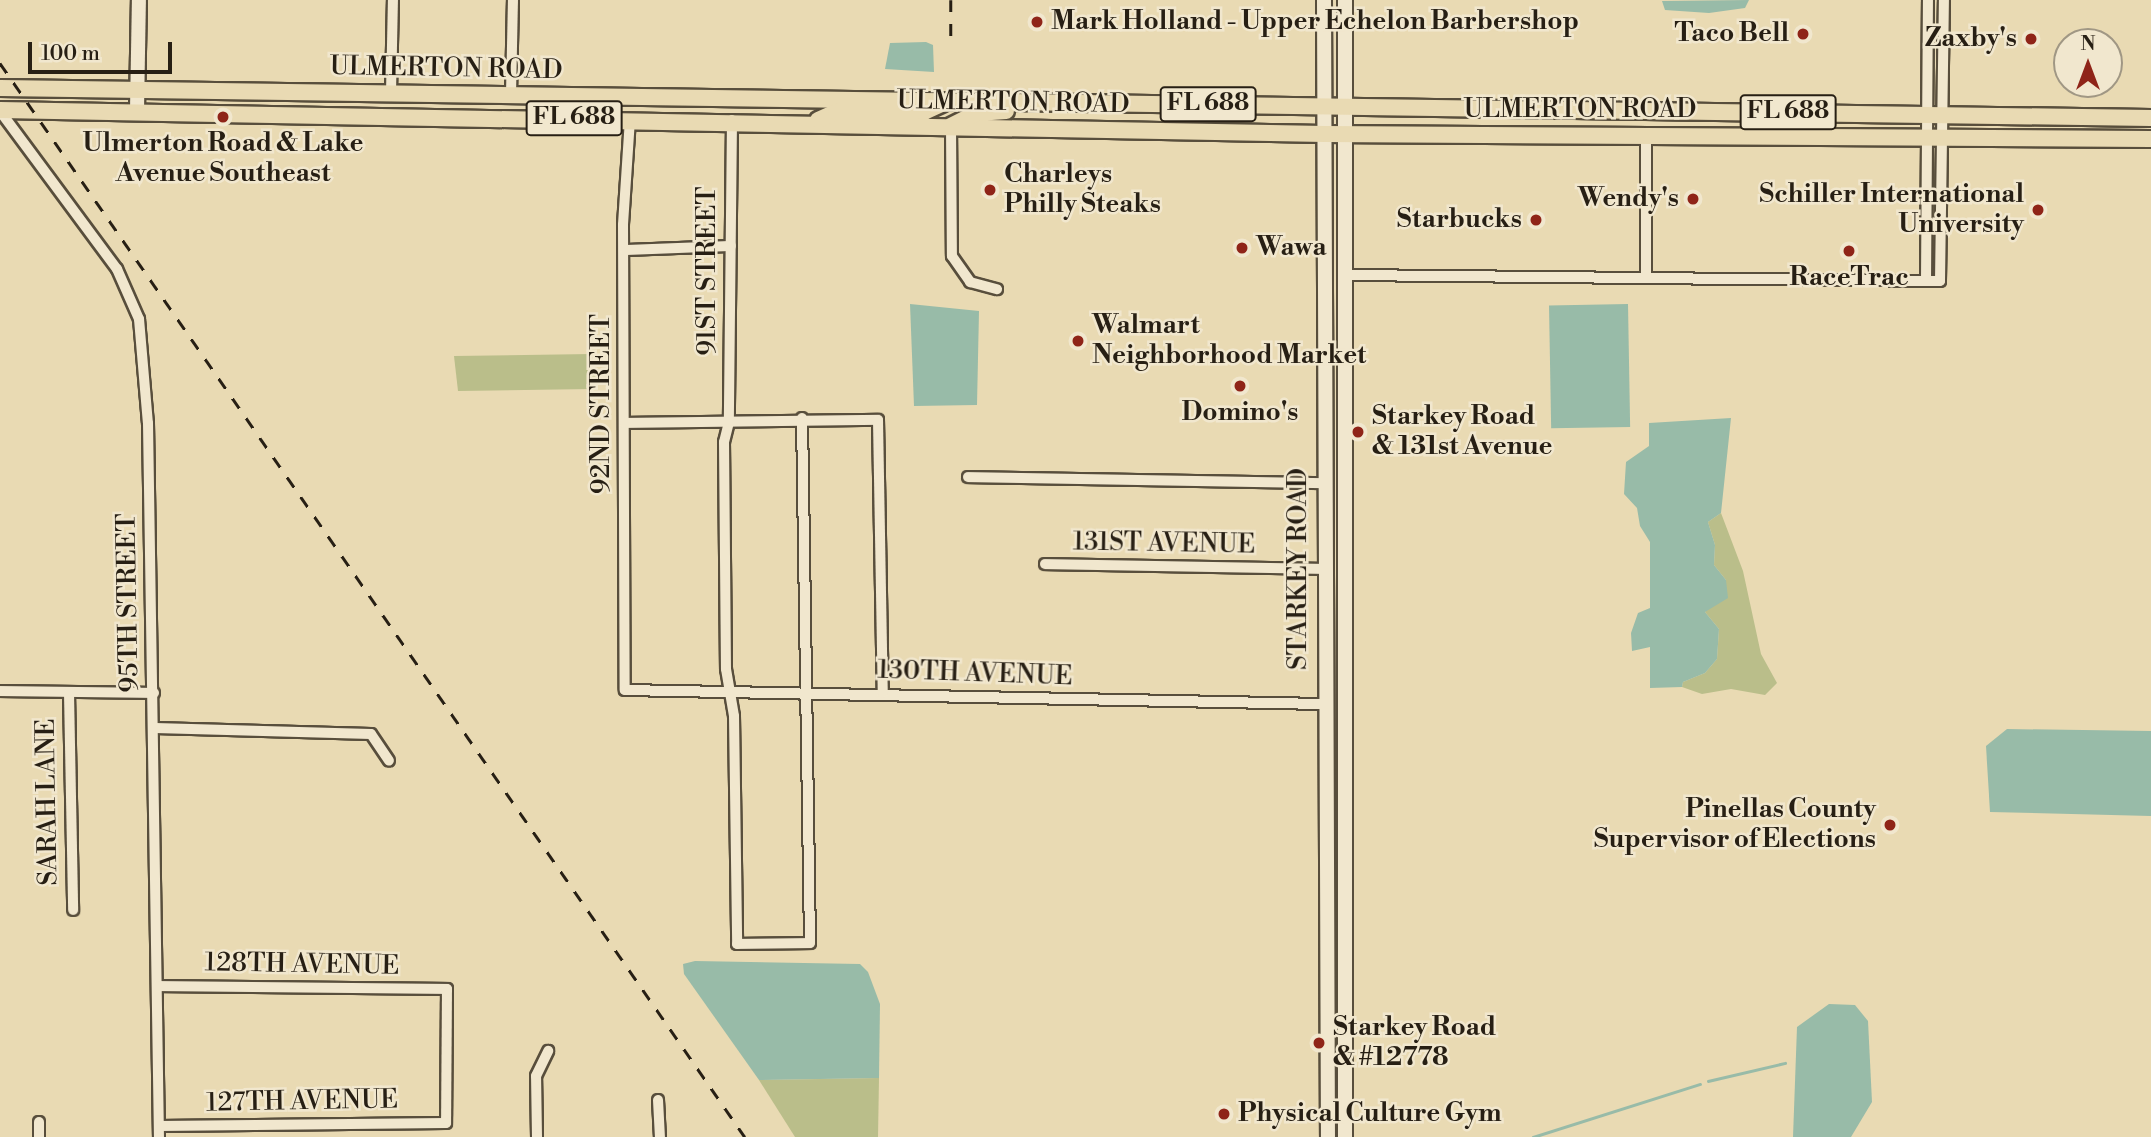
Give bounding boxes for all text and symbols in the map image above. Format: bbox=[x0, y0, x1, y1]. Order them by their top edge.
place label: Mark Holland - Upper Echelon Barbershop bbox=[1051, 6, 1579, 38]
marker: Mark Holland - Upper Echelon Barbershop bbox=[1029, 14, 1045, 30]
place label: Taco Bell bbox=[1674, 18, 1789, 50]
place label: Zaxby's bbox=[1925, 23, 2017, 55]
marker: Taco Bell bbox=[1795, 26, 1811, 42]
scale bar bbox=[32, 28, 175, 72]
north arrow bbox=[2053, 28, 2123, 98]
marker: Zaxby's bbox=[2023, 31, 2039, 47]
text: N bbox=[2080, 32, 2096, 56]
text: 100 m bbox=[41, 41, 100, 67]
street label: ULMERTON ROAD bbox=[329, 51, 563, 87]
road number: FL 688 bbox=[1159, 84, 1257, 124]
street label: ULMERTON ROAD bbox=[896, 85, 1130, 121]
road number: FL 688 bbox=[1739, 92, 1837, 132]
street label: ULMERTON ROAD bbox=[1463, 94, 1697, 126]
road number: FL 688 bbox=[525, 98, 623, 138]
marker: Ulmerton Road & Lake Avenue Southeast bbox=[215, 109, 231, 125]
place label: Ulmerton Road & Lake Avenue Southeast bbox=[82, 128, 364, 190]
place label: Charleys Philly Steaks bbox=[1004, 159, 1161, 220]
place label: Schiller International University bbox=[1759, 179, 2024, 241]
marker: Charleys Philly Steaks bbox=[982, 182, 998, 198]
place label: Wendy's bbox=[1578, 183, 1679, 215]
street label: 91ST STREET bbox=[692, 186, 724, 356]
marker: Wendy's bbox=[1685, 191, 1701, 207]
marker: Schiller International University bbox=[2030, 202, 2046, 218]
place label: Starbucks bbox=[1397, 204, 1522, 236]
marker: Starbucks bbox=[1528, 212, 1544, 228]
place label: Wawa bbox=[1256, 232, 1327, 264]
marker: Wawa bbox=[1234, 240, 1250, 256]
marker: RaceTrac bbox=[1841, 243, 1857, 259]
place label: RaceTrac bbox=[1789, 262, 1909, 294]
place label: Walmart Neighborhood Market bbox=[1092, 310, 1366, 372]
street label: 92ND STREET bbox=[586, 314, 618, 494]
marker: Walmart Neighborhood Market bbox=[1070, 333, 1086, 349]
marker: Domino's bbox=[1232, 378, 1248, 394]
place label: Domino's bbox=[1182, 397, 1298, 429]
place label: Starkey Road & 131st Avenue bbox=[1372, 401, 1553, 462]
marker: Starkey Road & 131st Avenue bbox=[1350, 424, 1366, 440]
street label: STARKEY ROAD bbox=[1283, 468, 1315, 670]
street label: 95TH STREET bbox=[112, 513, 146, 693]
street label: 131ST AVENUE bbox=[1073, 527, 1255, 561]
street label: 130TH AVENUE bbox=[877, 655, 1073, 693]
street label: SARAH LANE bbox=[31, 718, 65, 886]
place label: Pinellas County Supervisor of Elections bbox=[1594, 794, 1876, 856]
marker: Pinellas County Supervisor of Elections bbox=[1882, 817, 1898, 833]
street label: 128TH AVENUE bbox=[204, 948, 400, 982]
place label: Starkey Road & #12778 bbox=[1333, 1012, 1496, 1074]
marker: Starkey Road & #12778 bbox=[1311, 1035, 1327, 1051]
street label: 127TH AVENUE bbox=[206, 1085, 398, 1119]
place label: Physical Culture Gym bbox=[1238, 1098, 1502, 1130]
marker: Physical Culture Gym bbox=[1216, 1106, 1232, 1122]

